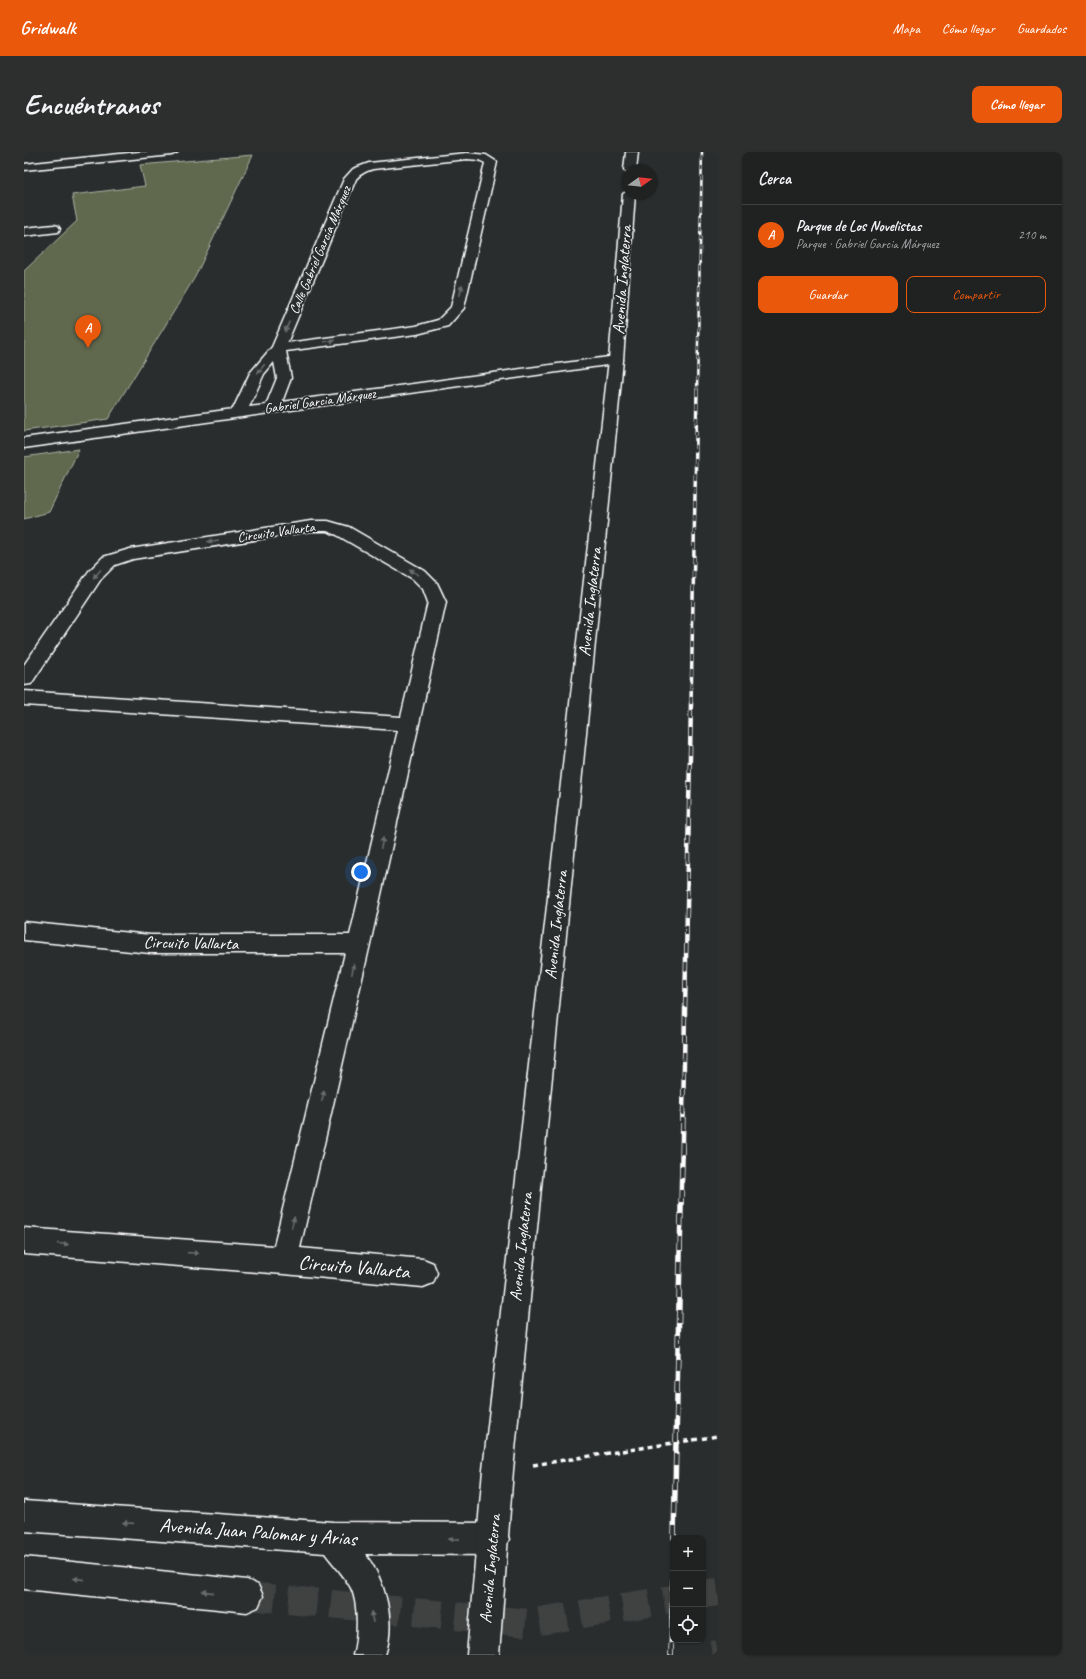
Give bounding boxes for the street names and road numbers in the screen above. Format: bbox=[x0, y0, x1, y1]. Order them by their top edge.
street label: Calle Gabriel García Márquez bbox=[285, 182, 355, 317]
street label: Avenida Inglaterra bbox=[608, 223, 636, 335]
street label: Gabriel Garcia Márquez bbox=[263, 385, 378, 417]
street label: Circuito Vallarta bbox=[236, 518, 317, 546]
street label: Avenida Inglaterra bbox=[574, 545, 606, 657]
street label: Avenida Inglaterra bbox=[540, 868, 572, 980]
street label: Circuito Vallarta bbox=[143, 932, 240, 954]
street label: Avenida Inglaterra bbox=[505, 1190, 537, 1302]
street label: Circuito Vallarta bbox=[297, 1250, 412, 1284]
street label: Avenida Inglaterra bbox=[475, 1512, 505, 1624]
street label: Avenida Juan Palomar y Arias bbox=[159, 1513, 360, 1552]

